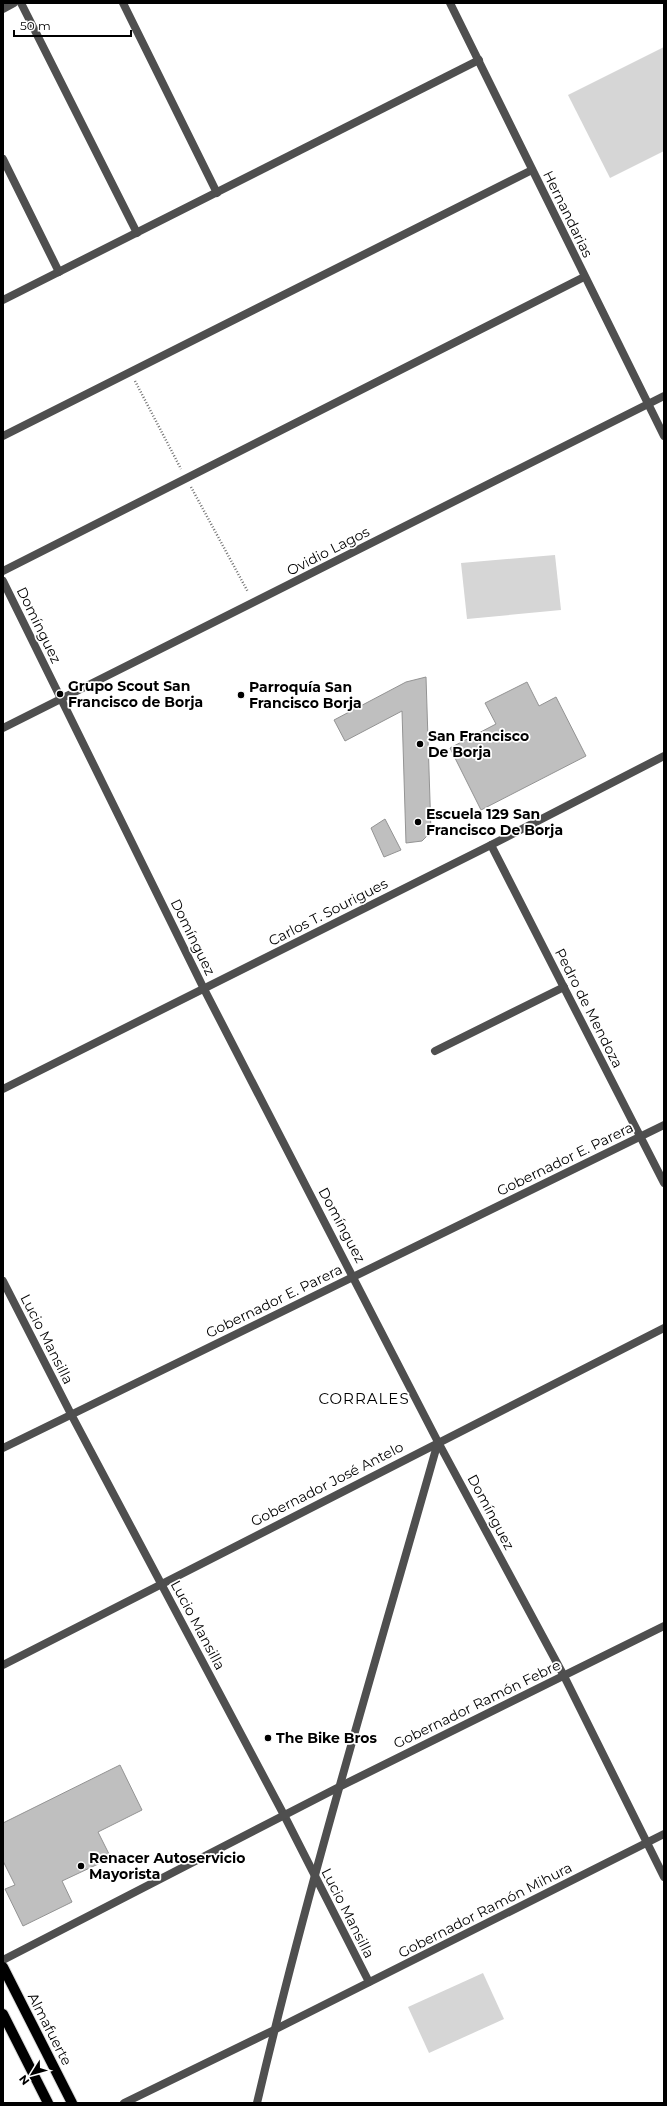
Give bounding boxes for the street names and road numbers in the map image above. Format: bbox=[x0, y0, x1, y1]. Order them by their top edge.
street label: Hernandarias bbox=[539, 168, 597, 261]
street label: Ovidio Lagos bbox=[284, 522, 373, 580]
street label: Domínguez bbox=[13, 584, 65, 666]
street label: Carlos T. Sourigues bbox=[265, 874, 391, 950]
street label: Domínguez bbox=[167, 896, 219, 978]
street label: Pedro de Mendoza bbox=[551, 945, 627, 1071]
street label: Gobernador E. Parera bbox=[494, 1118, 636, 1200]
street label: Domínguez bbox=[315, 1184, 369, 1266]
street label: Gobernador E. Parera bbox=[203, 1260, 345, 1342]
street label: Lucio Mansilla bbox=[17, 1291, 77, 1387]
street label: Gobernador José Antelo bbox=[248, 1438, 407, 1530]
street label: Domínguez bbox=[464, 1471, 518, 1553]
street label: Lucio Mansilla bbox=[167, 1577, 229, 1673]
street label: Gobernador Ramón Febre bbox=[390, 1656, 564, 1752]
street label: Gobernador Ramón Mihura bbox=[395, 1858, 575, 1962]
street label: Lucio Mansilla bbox=[318, 1865, 378, 1961]
street label: Almafuerte bbox=[24, 1990, 76, 2068]

